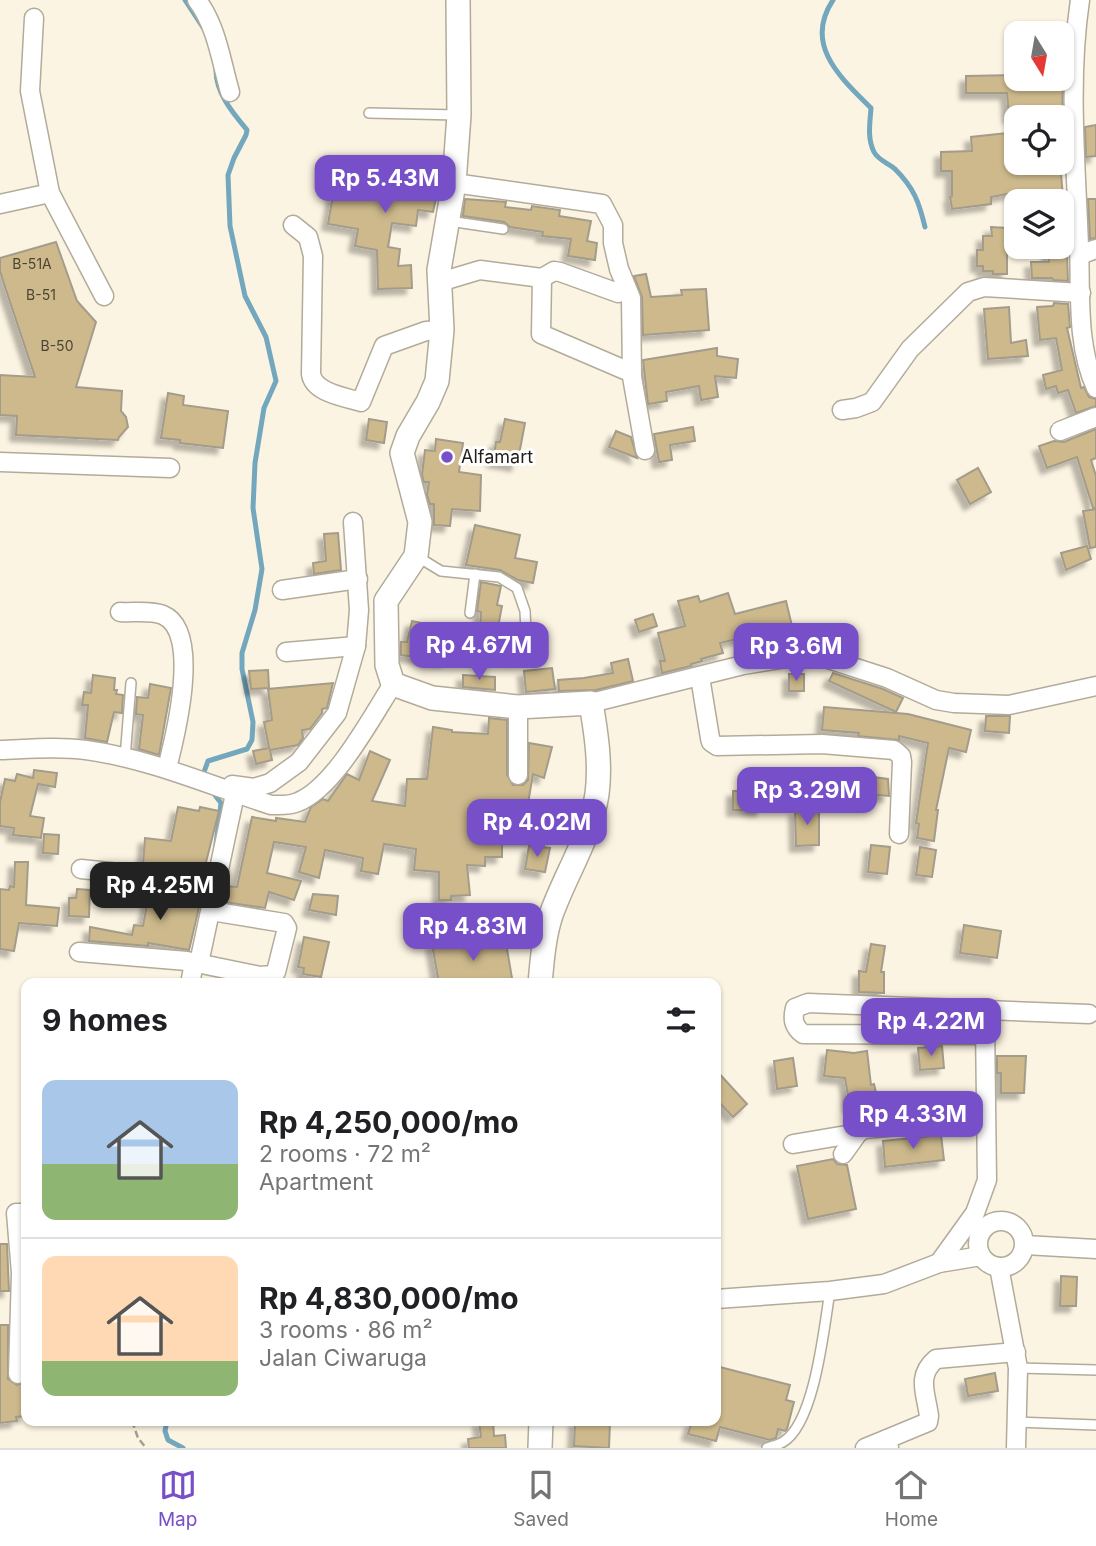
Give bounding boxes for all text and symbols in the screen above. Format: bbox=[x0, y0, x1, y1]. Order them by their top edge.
north arrow bbox=[1004, 21, 1074, 91]
map controls bbox=[1004, 21, 1074, 259]
button: locate bbox=[1004, 105, 1074, 175]
pin: Rp 5.43M bbox=[313, 156, 457, 215]
text: Rp 5.43M bbox=[331, 164, 439, 192]
button: layers bbox=[1004, 189, 1074, 259]
house number: B-51A bbox=[12, 255, 52, 272]
house number: B-51 bbox=[26, 286, 56, 303]
house number: B-50 bbox=[41, 337, 73, 354]
place label: Alfamart bbox=[461, 446, 533, 467]
marker: Alfamart bbox=[439, 449, 455, 465]
pin: Rp 4.67M bbox=[407, 622, 551, 682]
pin: Rp 3.6M bbox=[731, 624, 861, 683]
text: Rp 4.67M bbox=[426, 631, 532, 659]
text: Rp 3.6M bbox=[750, 632, 842, 660]
pin: Rp 3.29M bbox=[735, 768, 879, 827]
text: Rp 3.29M bbox=[753, 776, 861, 804]
pin: Rp 4.02M bbox=[465, 800, 609, 859]
text: Rp 4.02M bbox=[483, 808, 591, 836]
pin: Rp 4.25M bbox=[88, 862, 232, 922]
text: Rp 4.25M bbox=[106, 871, 214, 899]
pin: Rp 4.83M bbox=[401, 904, 545, 963]
text: Rp 4.83M bbox=[419, 912, 527, 940]
pin: Rp 4.22M bbox=[859, 998, 1003, 1058]
icon: filters bbox=[662, 1001, 700, 1039]
text: 9 homes bbox=[42, 1002, 168, 1038]
text: Rp 4.22M bbox=[877, 1007, 985, 1035]
pin: Rp 4.33M bbox=[841, 1092, 985, 1151]
text: Rp 4.33M bbox=[859, 1100, 967, 1128]
text: Rp 4,250,000/mo bbox=[259, 1104, 519, 1140]
icon: home bbox=[98, 1108, 182, 1192]
text: 2 rooms · 72 m² bbox=[259, 1140, 431, 1168]
text: Apartment bbox=[259, 1168, 373, 1196]
text: Rp 4,830,000/mo bbox=[259, 1280, 519, 1316]
icon: home bbox=[98, 1284, 182, 1368]
text: 3 rooms · 86 m² bbox=[259, 1316, 433, 1344]
text: Jalan Ciwaruga bbox=[259, 1344, 427, 1372]
tab: Map bbox=[158, 1466, 197, 1531]
tab: Saved bbox=[513, 1466, 569, 1531]
tab: Home bbox=[885, 1466, 938, 1531]

